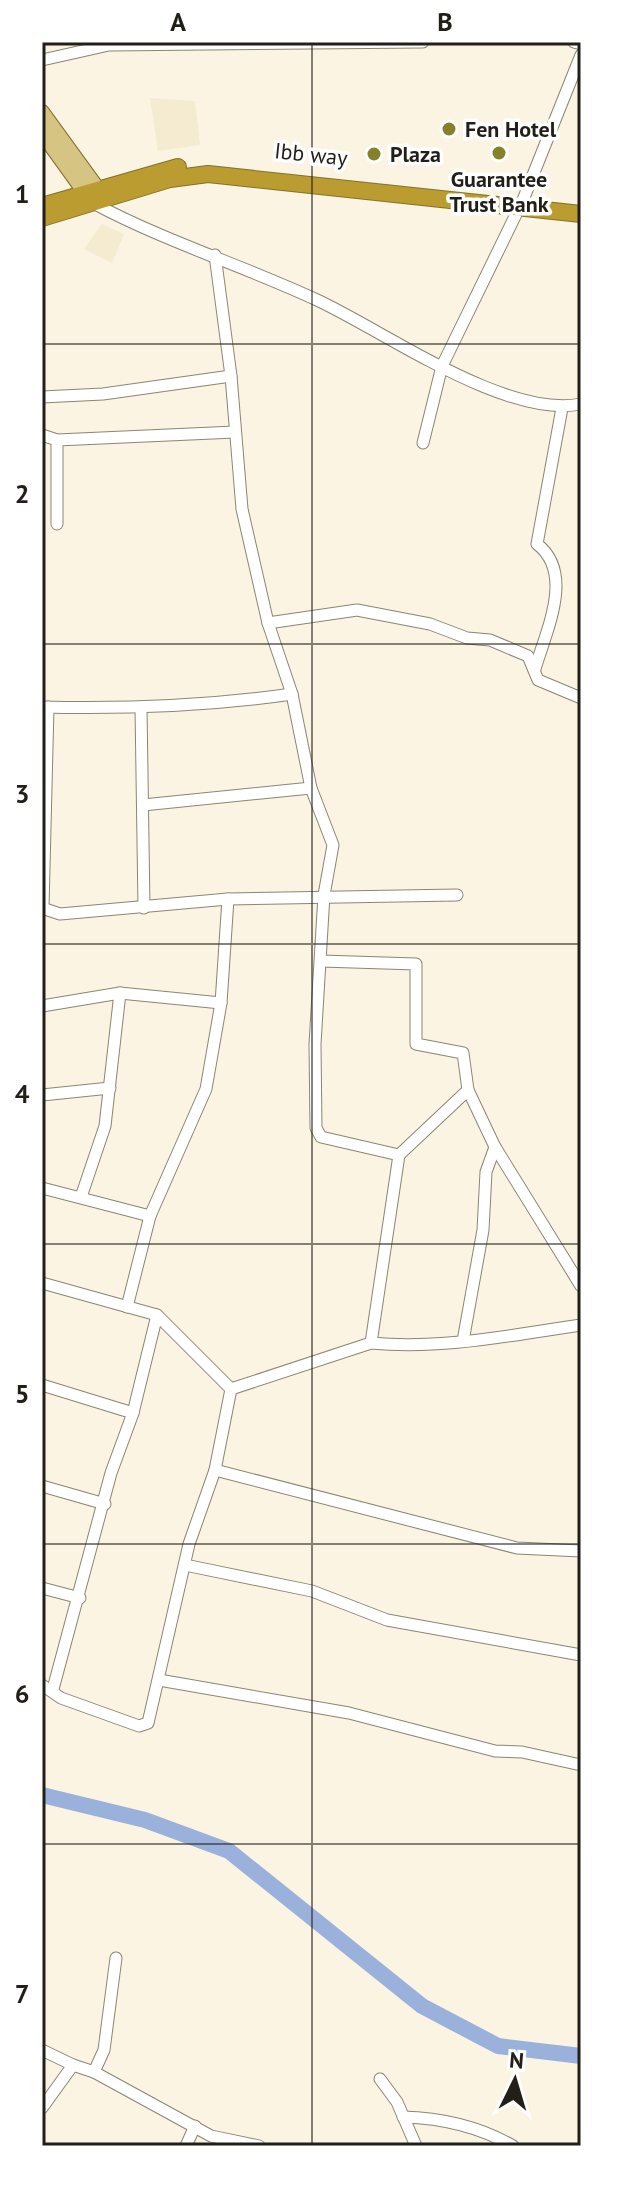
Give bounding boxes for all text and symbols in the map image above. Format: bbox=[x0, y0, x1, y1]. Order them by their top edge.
text: A bbox=[170, 5, 186, 38]
text: B bbox=[437, 5, 453, 38]
place label: Fen Hotel bbox=[465, 115, 557, 143]
marker: Fen Hotel bbox=[440, 120, 458, 138]
street label: Ibb way bbox=[273, 136, 350, 172]
place label: Plaza bbox=[390, 140, 441, 168]
marker: Guarantee Trust Bank bbox=[490, 144, 508, 162]
marker: Plaza bbox=[365, 145, 383, 163]
place label: Guarantee Trust Bank bbox=[450, 165, 549, 218]
text: 1 bbox=[15, 177, 29, 210]
text: 2 bbox=[15, 477, 29, 510]
text: 3 bbox=[15, 777, 29, 810]
text: 4 bbox=[15, 1077, 30, 1110]
text: 5 bbox=[15, 1377, 29, 1410]
text: 6 bbox=[15, 1677, 29, 1710]
text: 7 bbox=[15, 1977, 29, 2010]
north arrow bbox=[475, 2040, 555, 2120]
text: N bbox=[508, 2045, 525, 2075]

